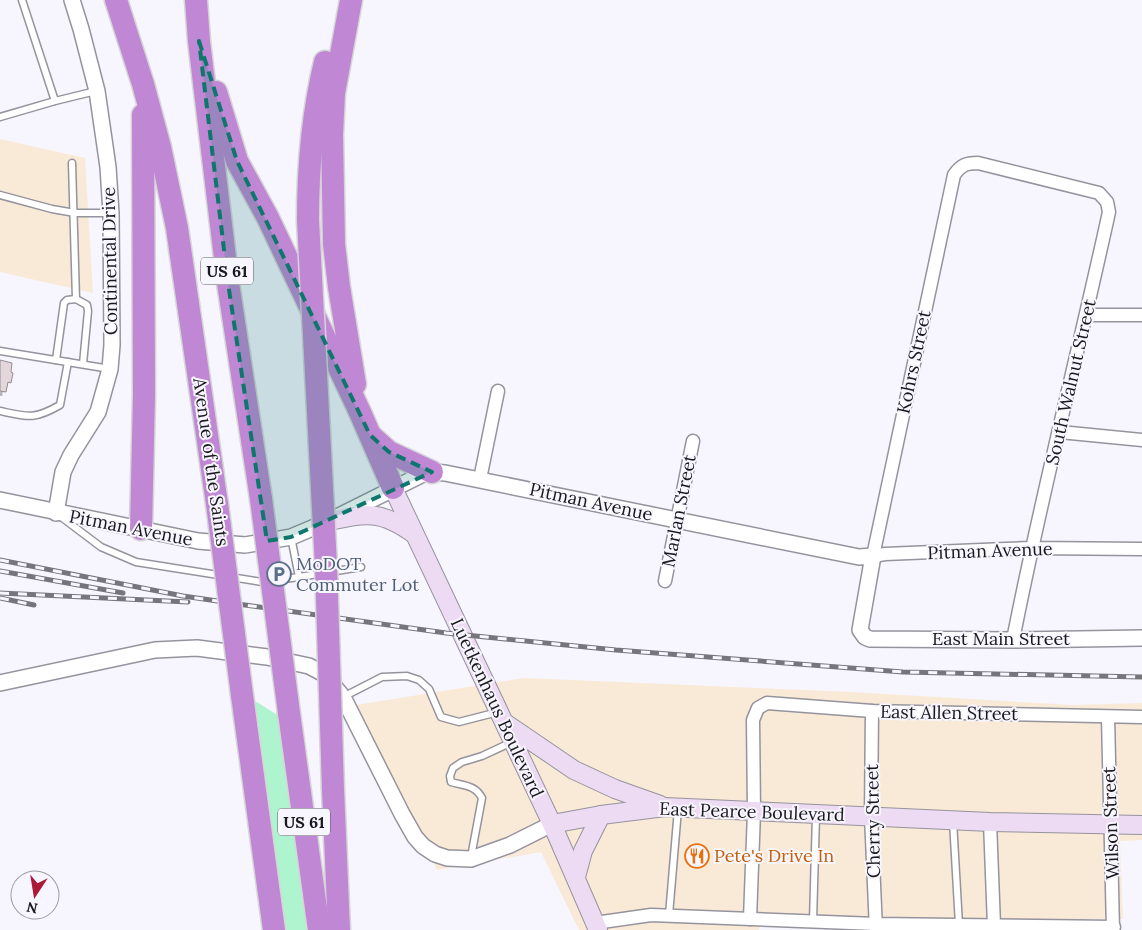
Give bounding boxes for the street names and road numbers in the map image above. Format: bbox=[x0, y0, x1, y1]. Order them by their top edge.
street label: Continental Drive bbox=[97, 186, 122, 335]
road number: US 61 bbox=[201, 258, 253, 284]
street label: South Walnut Street bbox=[1040, 297, 1101, 467]
street label: Kohrs Street bbox=[891, 308, 936, 416]
street label: Avenue of the Saints bbox=[188, 375, 235, 548]
street label: Marlan Street bbox=[656, 453, 701, 569]
street label: Pitman Avenue bbox=[527, 477, 655, 526]
street label: Pitman Avenue bbox=[67, 504, 195, 551]
street label: Pitman Avenue bbox=[927, 537, 1053, 564]
street label: Luetkenhaus Boulevard bbox=[446, 614, 549, 801]
street label: East Main Street bbox=[932, 627, 1070, 650]
street label: East Allen Street bbox=[880, 700, 1018, 725]
street label: Cherry Street bbox=[860, 764, 885, 878]
street label: Wilson Street bbox=[1097, 766, 1124, 880]
street label: East Pearce Boulevard bbox=[659, 797, 845, 826]
road number: US 61 bbox=[278, 809, 330, 836]

